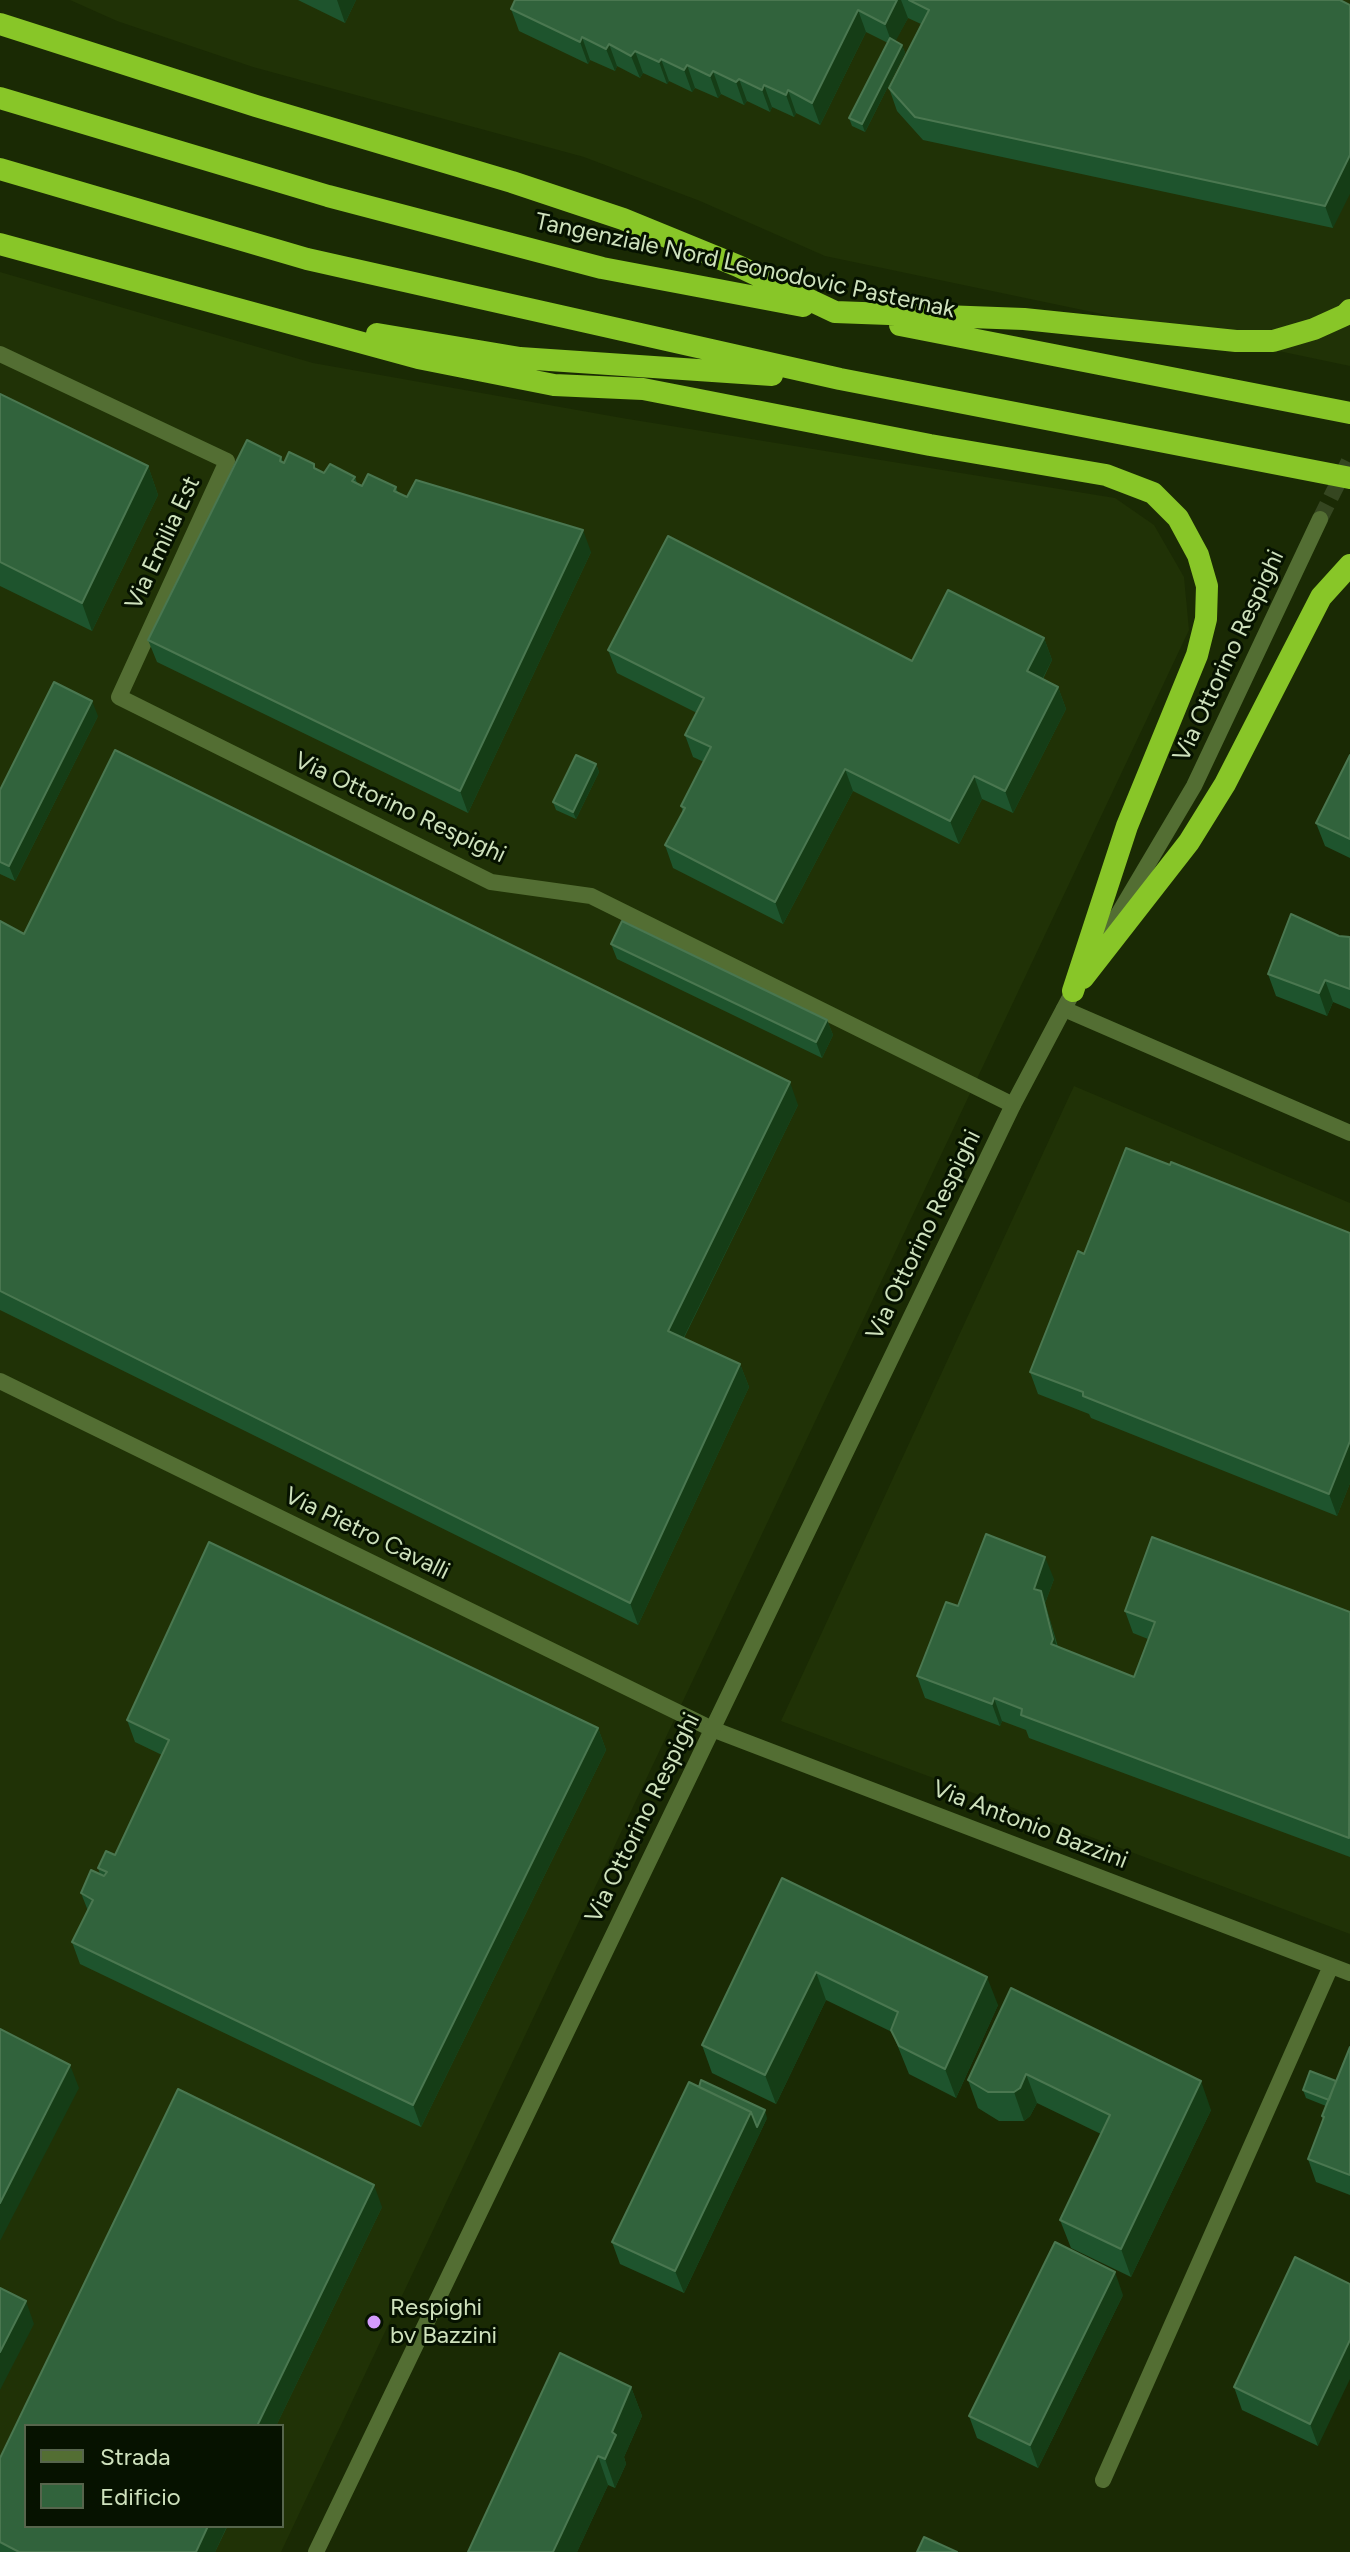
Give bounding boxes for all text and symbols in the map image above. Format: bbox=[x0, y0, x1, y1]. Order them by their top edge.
street label: Tangenziale Nord Leonodovic Pasternak bbox=[532, 207, 958, 325]
street label: Via Emilia Est bbox=[120, 472, 206, 614]
street label: Via Ottorino Respighi bbox=[1167, 546, 1291, 766]
street label: Via Ottorino Respighi bbox=[290, 746, 510, 870]
street label: Via Ottorino Respighi bbox=[861, 1125, 987, 1345]
street label: Via Pietro Cavalli bbox=[280, 1482, 454, 1586]
street label: Via Ottorino Respighi bbox=[580, 1708, 706, 1928]
street label: Via Antonio Bazzini bbox=[928, 1775, 1132, 1875]
place label: Respighi bv Bazzini bbox=[390, 2294, 497, 2350]
marker: Respighi bv Bazzini bbox=[365, 2313, 383, 2331]
legend bbox=[24, 2424, 284, 2528]
text: Strada bbox=[100, 2442, 170, 2471]
text: Edificio bbox=[100, 2482, 181, 2511]

